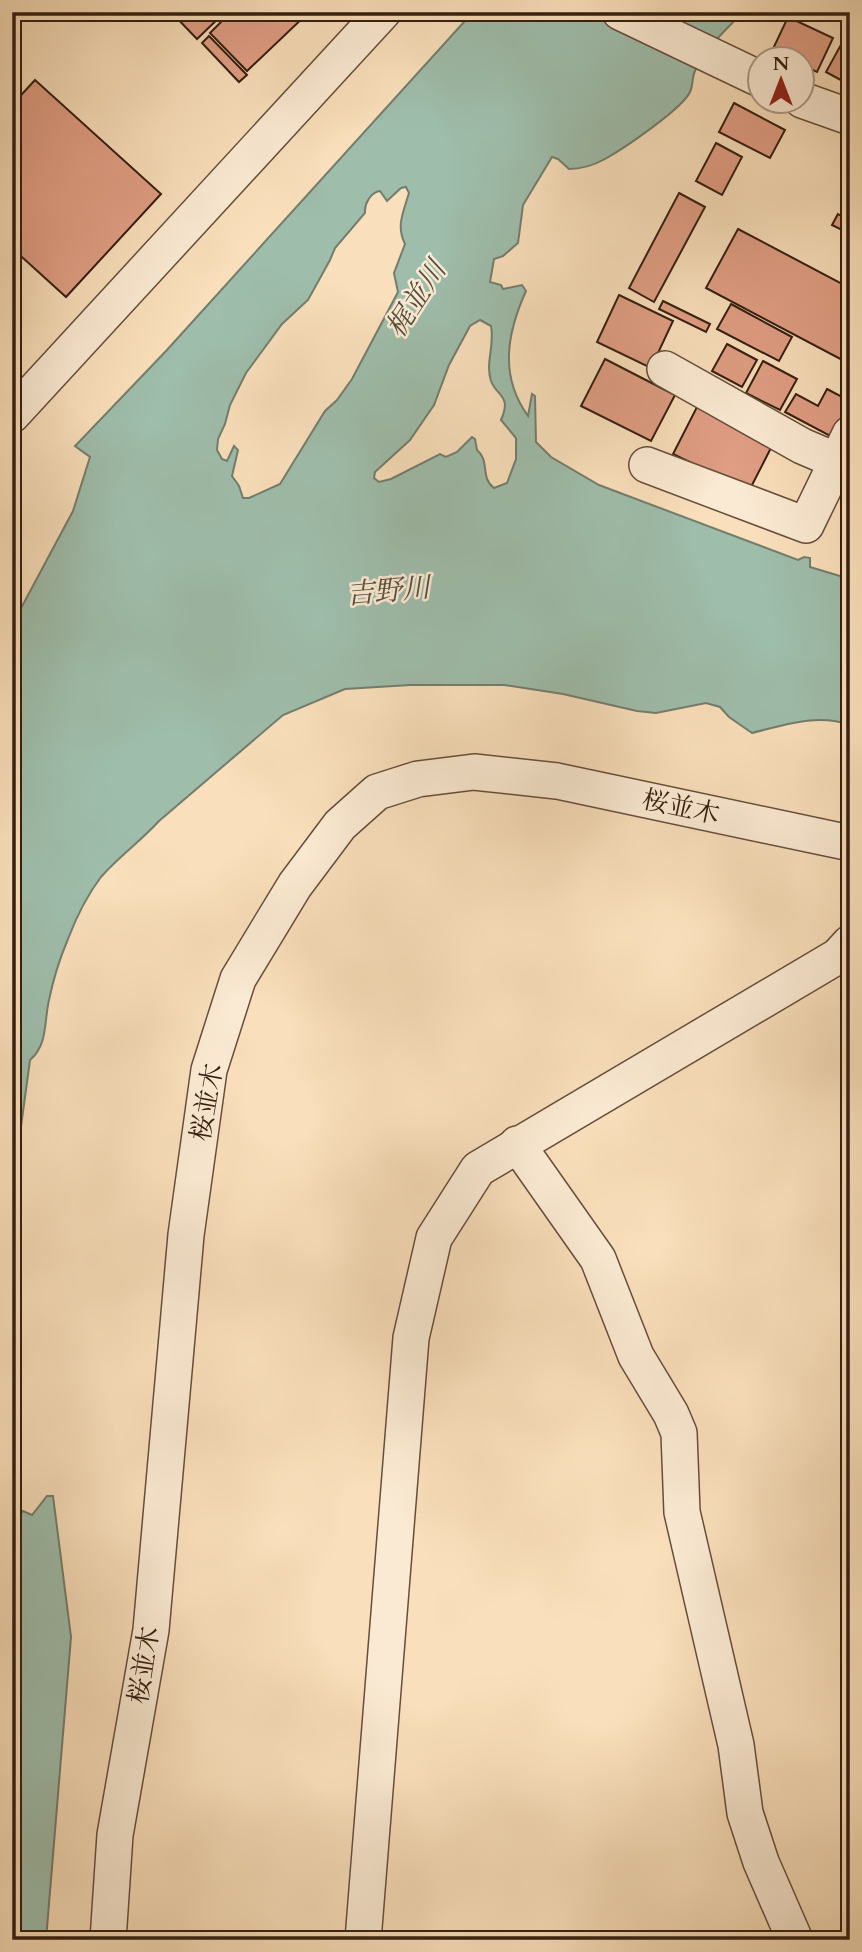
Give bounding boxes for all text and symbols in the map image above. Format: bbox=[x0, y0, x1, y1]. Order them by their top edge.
north arrow bbox=[746, 46, 816, 116]
text: N bbox=[773, 51, 790, 77]
water label: 梶並川 bbox=[377, 251, 456, 345]
water label: 吉野川 bbox=[344, 568, 434, 614]
street label: 桜並木 bbox=[639, 782, 723, 832]
street label: 桜並木 bbox=[183, 1061, 231, 1143]
street label: 桜並木 bbox=[121, 1624, 167, 1706]

